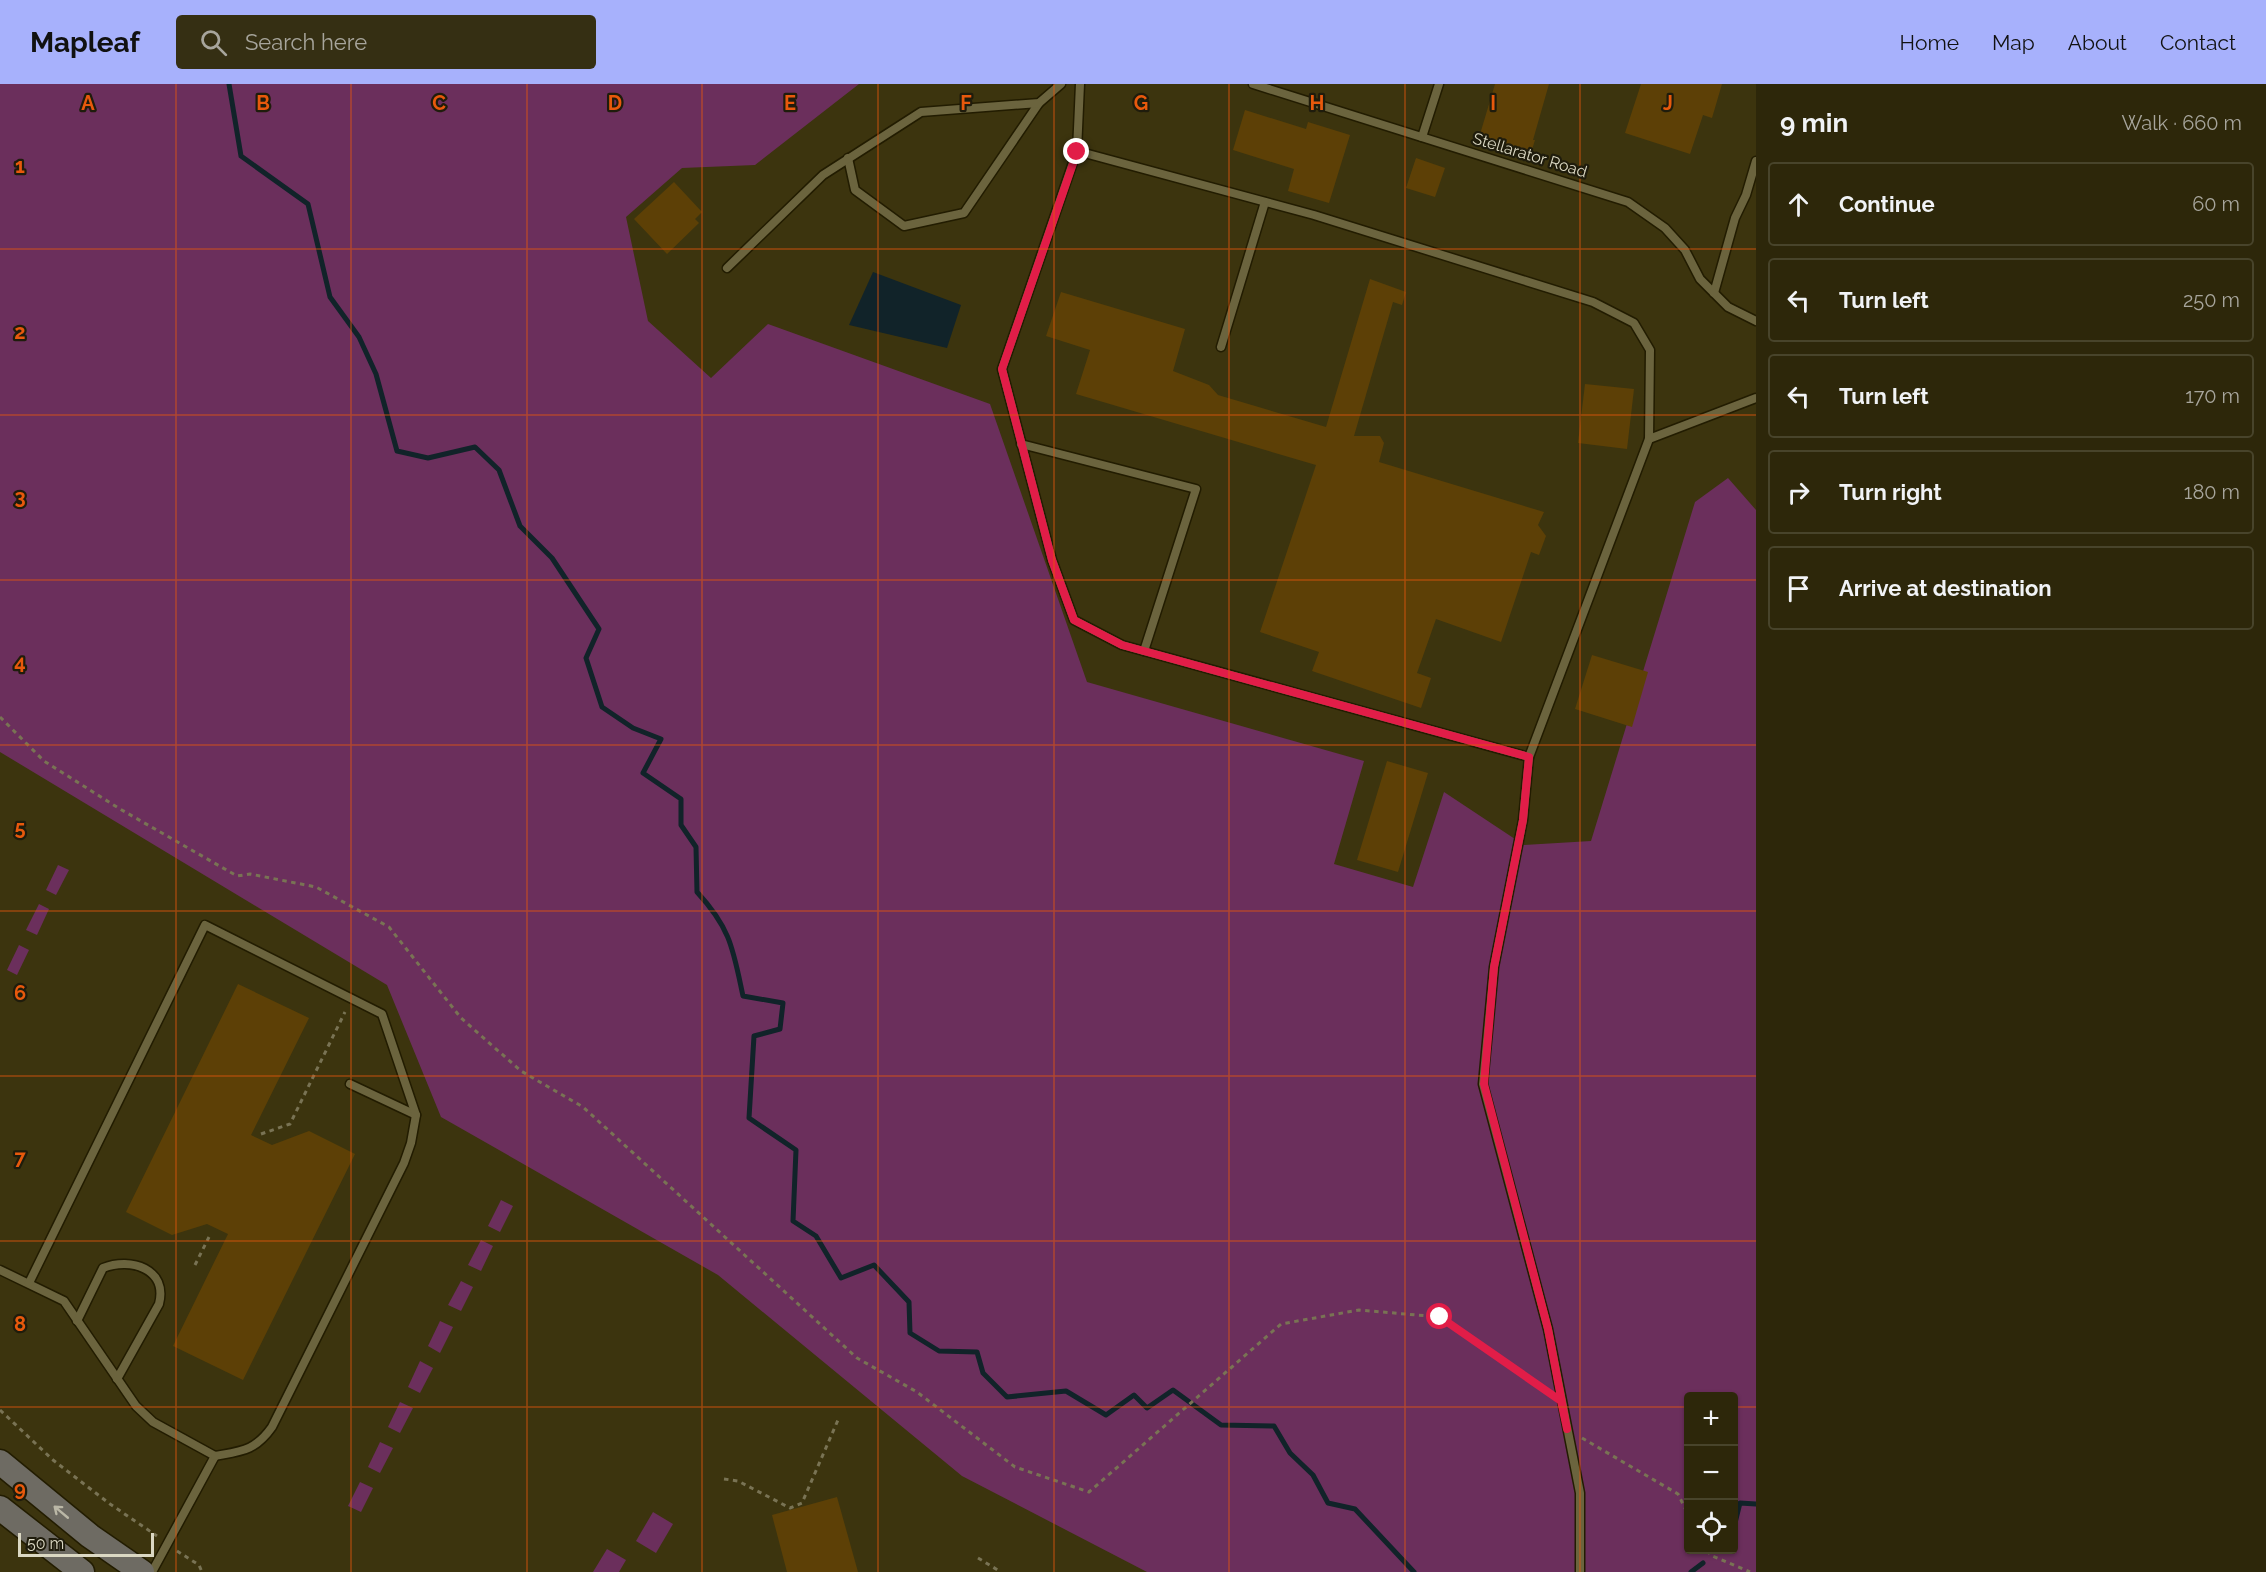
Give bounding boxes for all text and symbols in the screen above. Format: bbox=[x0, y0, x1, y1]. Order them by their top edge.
search box bbox=[176, 15, 596, 69]
text: Mapleaf bbox=[30, 26, 140, 59]
icon: search bbox=[197, 26, 230, 59]
text: Search here bbox=[245, 29, 367, 55]
text: Home bbox=[1900, 30, 1959, 55]
text: Map bbox=[1992, 30, 2035, 55]
text: About bbox=[2068, 30, 2127, 55]
text: Contact bbox=[2160, 30, 2236, 55]
text: A bbox=[81, 91, 95, 115]
text: B bbox=[256, 91, 270, 115]
text: C bbox=[432, 91, 446, 115]
text: D bbox=[608, 91, 622, 115]
text: E bbox=[784, 91, 796, 115]
text: F bbox=[960, 91, 972, 115]
text: G bbox=[1134, 91, 1148, 115]
text: H bbox=[1310, 91, 1324, 115]
text: I bbox=[1490, 91, 1496, 115]
text: J bbox=[1663, 91, 1673, 115]
text: 9 min bbox=[1780, 108, 1848, 138]
text: Walk · 660 m bbox=[2121, 111, 2242, 135]
street label: Stellarator Road bbox=[1471, 129, 1589, 181]
route end bbox=[1063, 138, 1089, 164]
text: 1 bbox=[15, 154, 25, 178]
icon: ahead bbox=[1782, 188, 1815, 221]
text: Continue bbox=[1839, 191, 1935, 217]
text: 60 m bbox=[2192, 192, 2240, 216]
icon: left bbox=[1782, 284, 1815, 317]
text: Turn left bbox=[1839, 287, 1929, 313]
text: 250 m bbox=[2183, 288, 2240, 312]
text: 2 bbox=[14, 320, 26, 344]
icon: left bbox=[1782, 380, 1815, 413]
text: Turn left bbox=[1839, 383, 1929, 409]
text: 170 m bbox=[2185, 384, 2240, 408]
icon: right bbox=[1782, 476, 1815, 509]
text: Turn right bbox=[1839, 479, 1942, 505]
text: 180 m bbox=[2184, 480, 2240, 504]
text: 3 bbox=[14, 485, 26, 509]
icon: arrive bbox=[1782, 572, 1815, 605]
text: Arrive at destination bbox=[1839, 575, 2052, 601]
text: 4 bbox=[14, 650, 26, 674]
text: 5 bbox=[14, 816, 26, 840]
text: 6 bbox=[14, 981, 26, 1005]
text: 7 bbox=[14, 1146, 26, 1170]
route start bbox=[1426, 1303, 1452, 1329]
text: 8 bbox=[14, 1312, 26, 1336]
map controls bbox=[1684, 1392, 1738, 1554]
button: + bbox=[1684, 1392, 1738, 1446]
button: − bbox=[1684, 1446, 1738, 1500]
text: 9 bbox=[14, 1477, 26, 1501]
button: locate bbox=[1684, 1500, 1738, 1554]
one-way arrow bbox=[53, 1506, 69, 1519]
scale bar bbox=[18, 1530, 154, 1558]
text: 50 m bbox=[27, 1534, 64, 1553]

